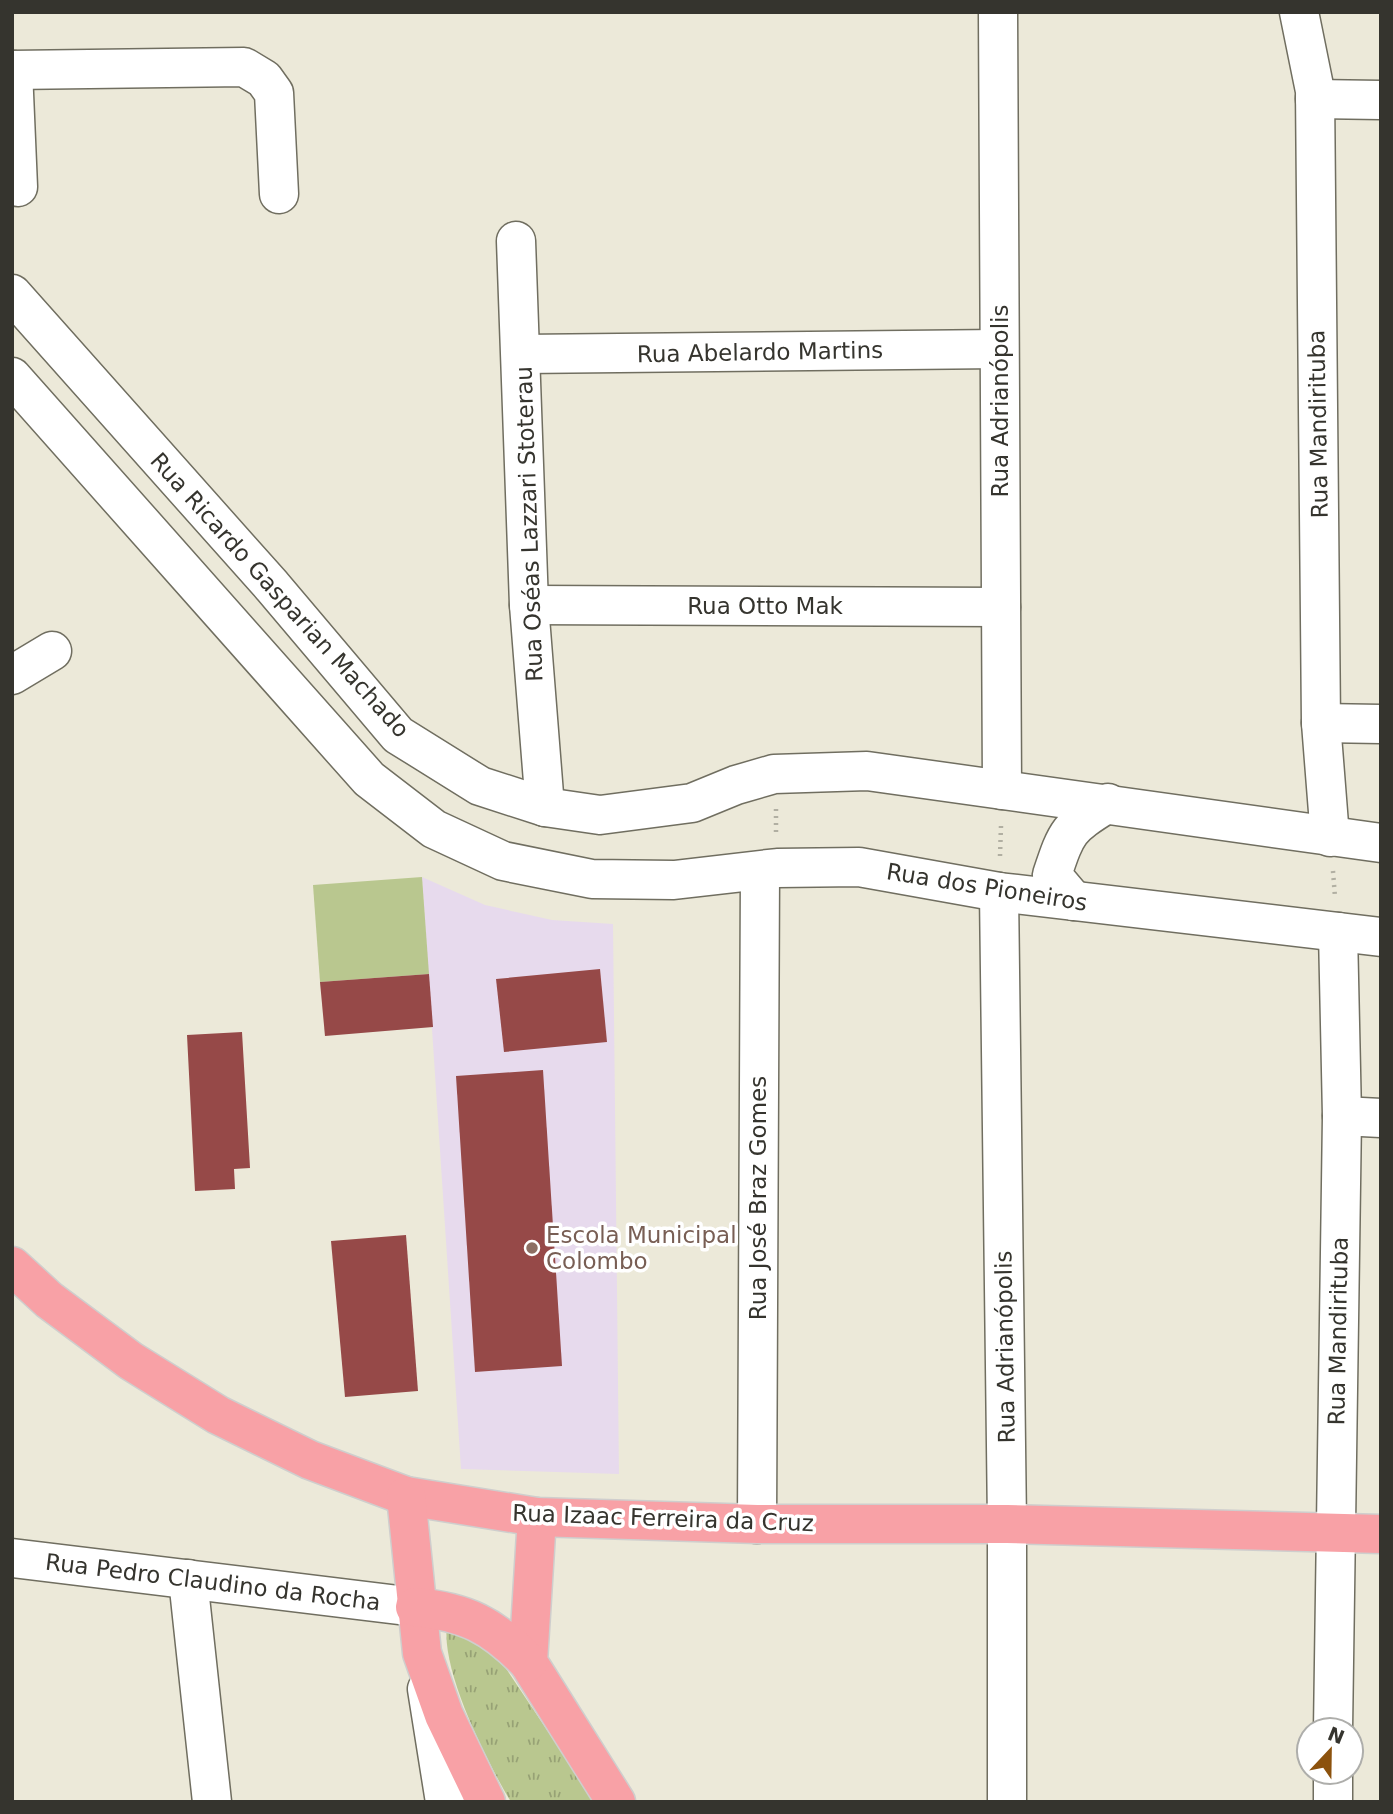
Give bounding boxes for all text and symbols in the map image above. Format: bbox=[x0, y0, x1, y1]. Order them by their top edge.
street label: Rua Adrianópolis bbox=[987, 305, 1013, 497]
street label: Rua Mandirituba bbox=[1303, 329, 1333, 519]
street label: Rua Abelardo Martins bbox=[637, 337, 883, 367]
street label: Rua Oséas Lazzari Stoterau bbox=[510, 366, 548, 682]
street label: Rua Ricardo Gasparian Machado bbox=[145, 448, 415, 742]
street label: Rua Otto Mak bbox=[687, 593, 844, 619]
street label: Rua dos Pioneiros bbox=[885, 858, 1089, 916]
street label: Rua José Braz Gomes bbox=[745, 1076, 771, 1320]
place label: Escola Municipal Colombo bbox=[546, 1222, 737, 1274]
street label: Rua Mandirituba bbox=[1323, 1236, 1353, 1426]
marker: Escola Municipal Colombo bbox=[524, 1240, 540, 1256]
street label: Rua Adrianópolis bbox=[990, 1250, 1020, 1444]
street label: Rua Izaac Ferreira da Cruz bbox=[512, 1500, 814, 1536]
street label: Rua Pedro Claudino da Rocha bbox=[44, 1549, 382, 1615]
north arrow bbox=[1295, 1716, 1365, 1786]
text: N bbox=[1325, 1722, 1348, 1748]

